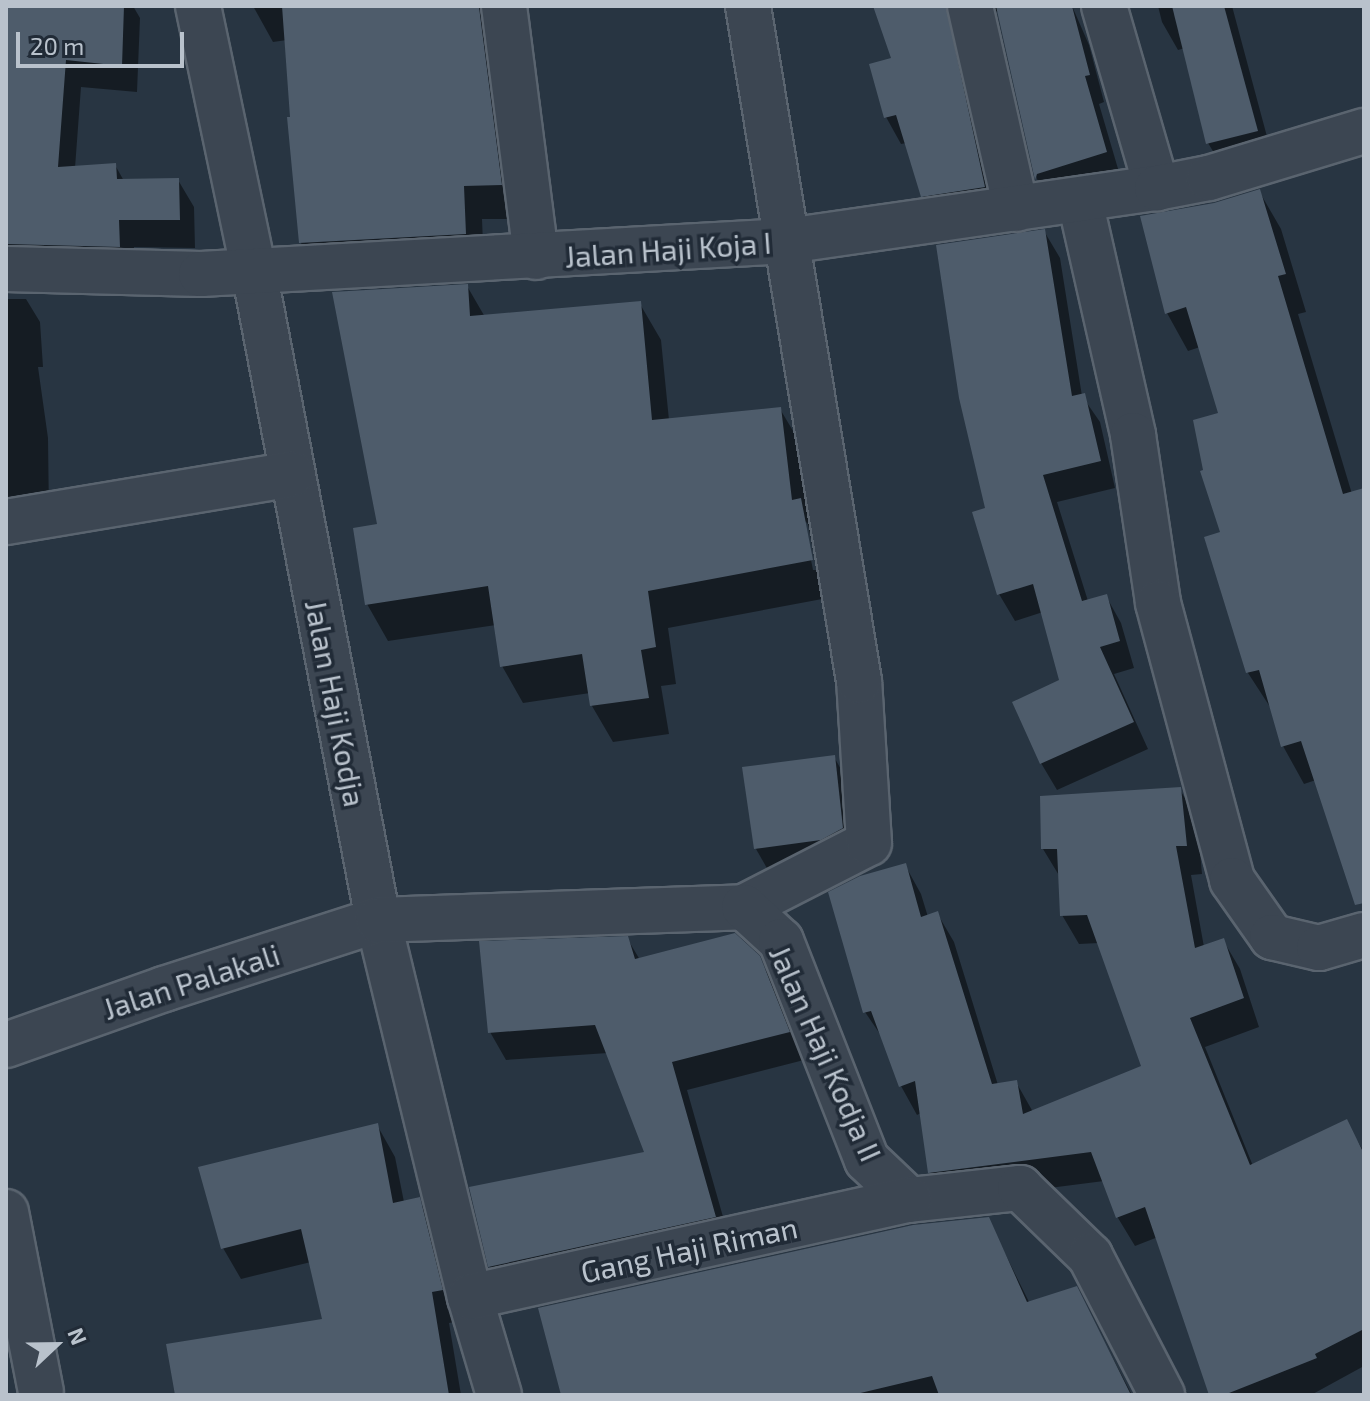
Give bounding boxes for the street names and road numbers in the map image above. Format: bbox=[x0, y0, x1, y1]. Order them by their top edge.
street label: Jalan Haji Koja I bbox=[563, 224, 773, 274]
street label: Jalan Haji Kodja bbox=[298, 597, 374, 809]
street label: Jalan Palakali bbox=[98, 935, 284, 1027]
street label: Jalan Haji Kodja II bbox=[762, 940, 890, 1166]
street label: Gang Haji Riman bbox=[577, 1208, 801, 1290]

